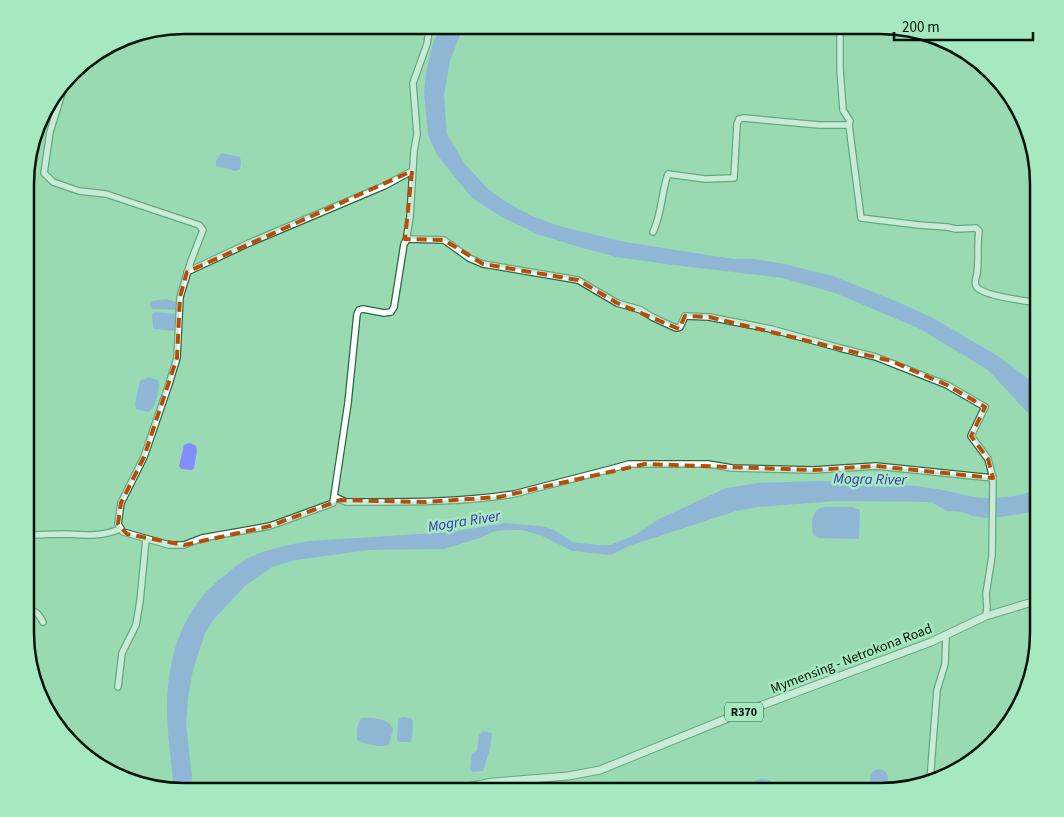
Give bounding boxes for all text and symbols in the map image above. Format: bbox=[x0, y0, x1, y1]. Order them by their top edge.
scale bar bbox=[894, 10, 1033, 42]
text: 200 m bbox=[902, 17, 940, 38]
water label: Mogra River bbox=[833, 468, 908, 491]
water label: Mogra River bbox=[426, 505, 503, 538]
street label: Mymensing - Netrokona Road bbox=[768, 619, 935, 699]
road number: R370 bbox=[725, 702, 763, 722]

